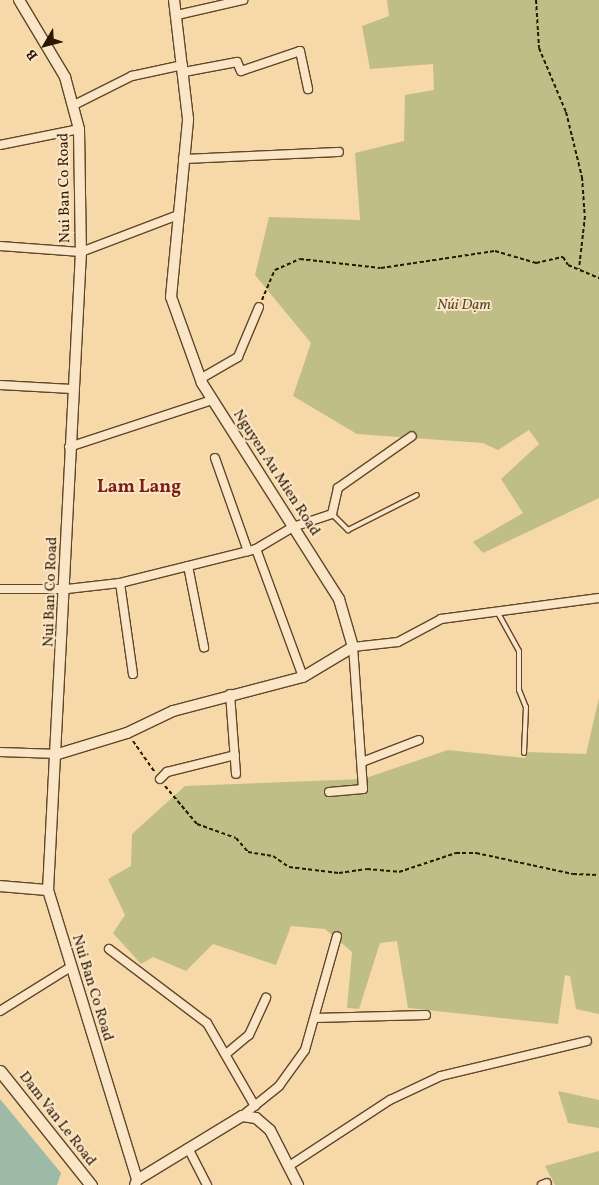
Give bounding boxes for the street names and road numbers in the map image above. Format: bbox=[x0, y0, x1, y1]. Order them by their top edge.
street label: Nui Ban Co Road bbox=[55, 133, 75, 243]
street label: Nguyen Au Mien Road bbox=[228, 406, 324, 540]
street label: Nui Ban Co Road bbox=[40, 536, 62, 648]
street label: Nui Ban Co Road bbox=[67, 933, 117, 1043]
street label: Dam Van Le Road bbox=[14, 1068, 100, 1170]

